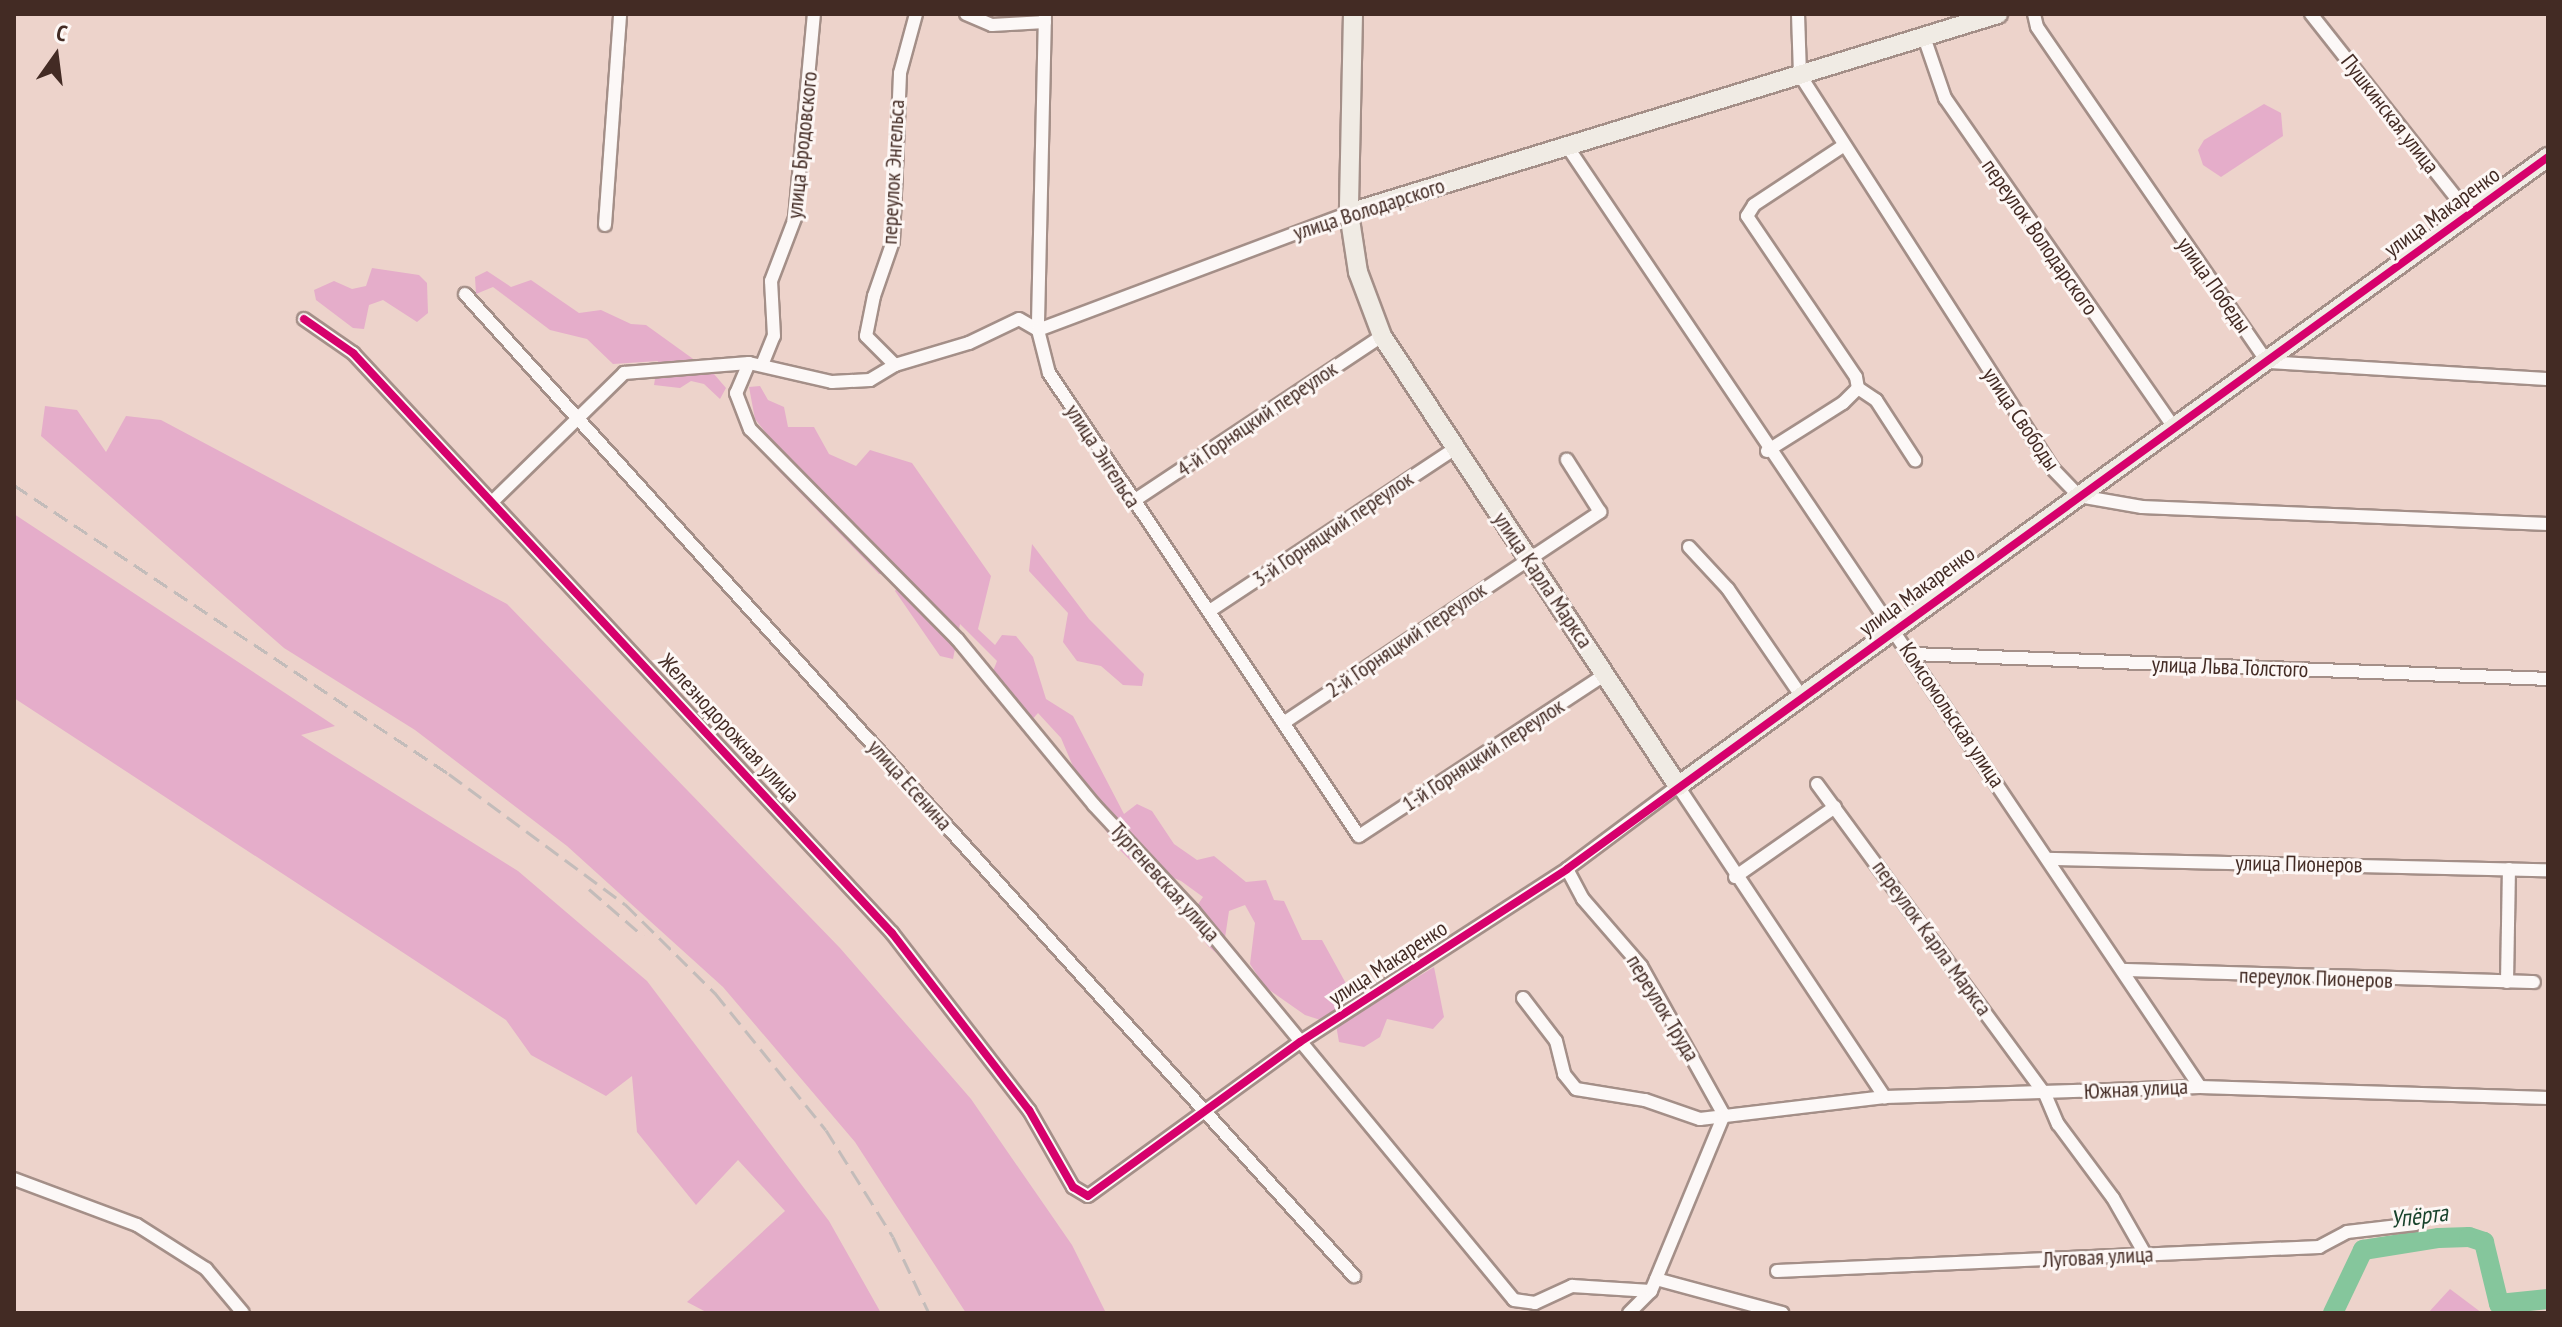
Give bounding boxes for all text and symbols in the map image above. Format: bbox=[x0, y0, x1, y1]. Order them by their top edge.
north arrow bbox=[16, 16, 96, 96]
text: С bbox=[54, 18, 70, 48]
street label: Пушкинская улица bbox=[2335, 49, 2445, 179]
street label: улица Бродовского bbox=[781, 70, 823, 220]
street label: переулок Энгельса bbox=[876, 99, 910, 245]
street label: переулок Володарского bbox=[1976, 154, 2104, 320]
street label: улица Макаренко bbox=[2379, 161, 2505, 263]
street label: улица Володарского bbox=[1290, 172, 1448, 246]
street label: улица Победы bbox=[2171, 232, 2257, 338]
street label: 4-й Горняцкий переулок bbox=[1172, 356, 1342, 482]
street label: улица Свободы bbox=[1977, 362, 2065, 476]
street label: улица Энгельса bbox=[1060, 399, 1146, 513]
street label: 3-й Горняцкий переулок bbox=[1248, 466, 1418, 592]
street label: улица Карла Маркса bbox=[1488, 507, 1598, 653]
street label: улица Макаренко bbox=[1854, 540, 1980, 642]
street label: 2-й Горняцкий переулок bbox=[1321, 577, 1491, 703]
street label: Комсомольская улица bbox=[1894, 637, 2010, 793]
street label: Железнодорожная улица bbox=[653, 648, 805, 808]
street label: улица Льва Толстого bbox=[2151, 651, 2309, 683]
street label: 1-й Горняцкий переулок bbox=[1397, 693, 1569, 817]
street label: улица Есенина bbox=[862, 734, 958, 836]
street label: Тургеневская улица bbox=[1104, 817, 1226, 947]
street label: улица Пионеров bbox=[2235, 850, 2363, 878]
street label: переулок Карла Маркса bbox=[1867, 855, 1997, 1021]
street label: улица Макаренко bbox=[1324, 915, 1452, 1011]
street label: переулок Труда bbox=[1621, 950, 1705, 1066]
street label: переулок Пионеров bbox=[2239, 962, 2393, 994]
street label: Южная улица bbox=[2083, 1073, 2189, 1105]
water label: Упёрта bbox=[2389, 1198, 2449, 1234]
street label: Луговая улица bbox=[2042, 1241, 2154, 1273]

